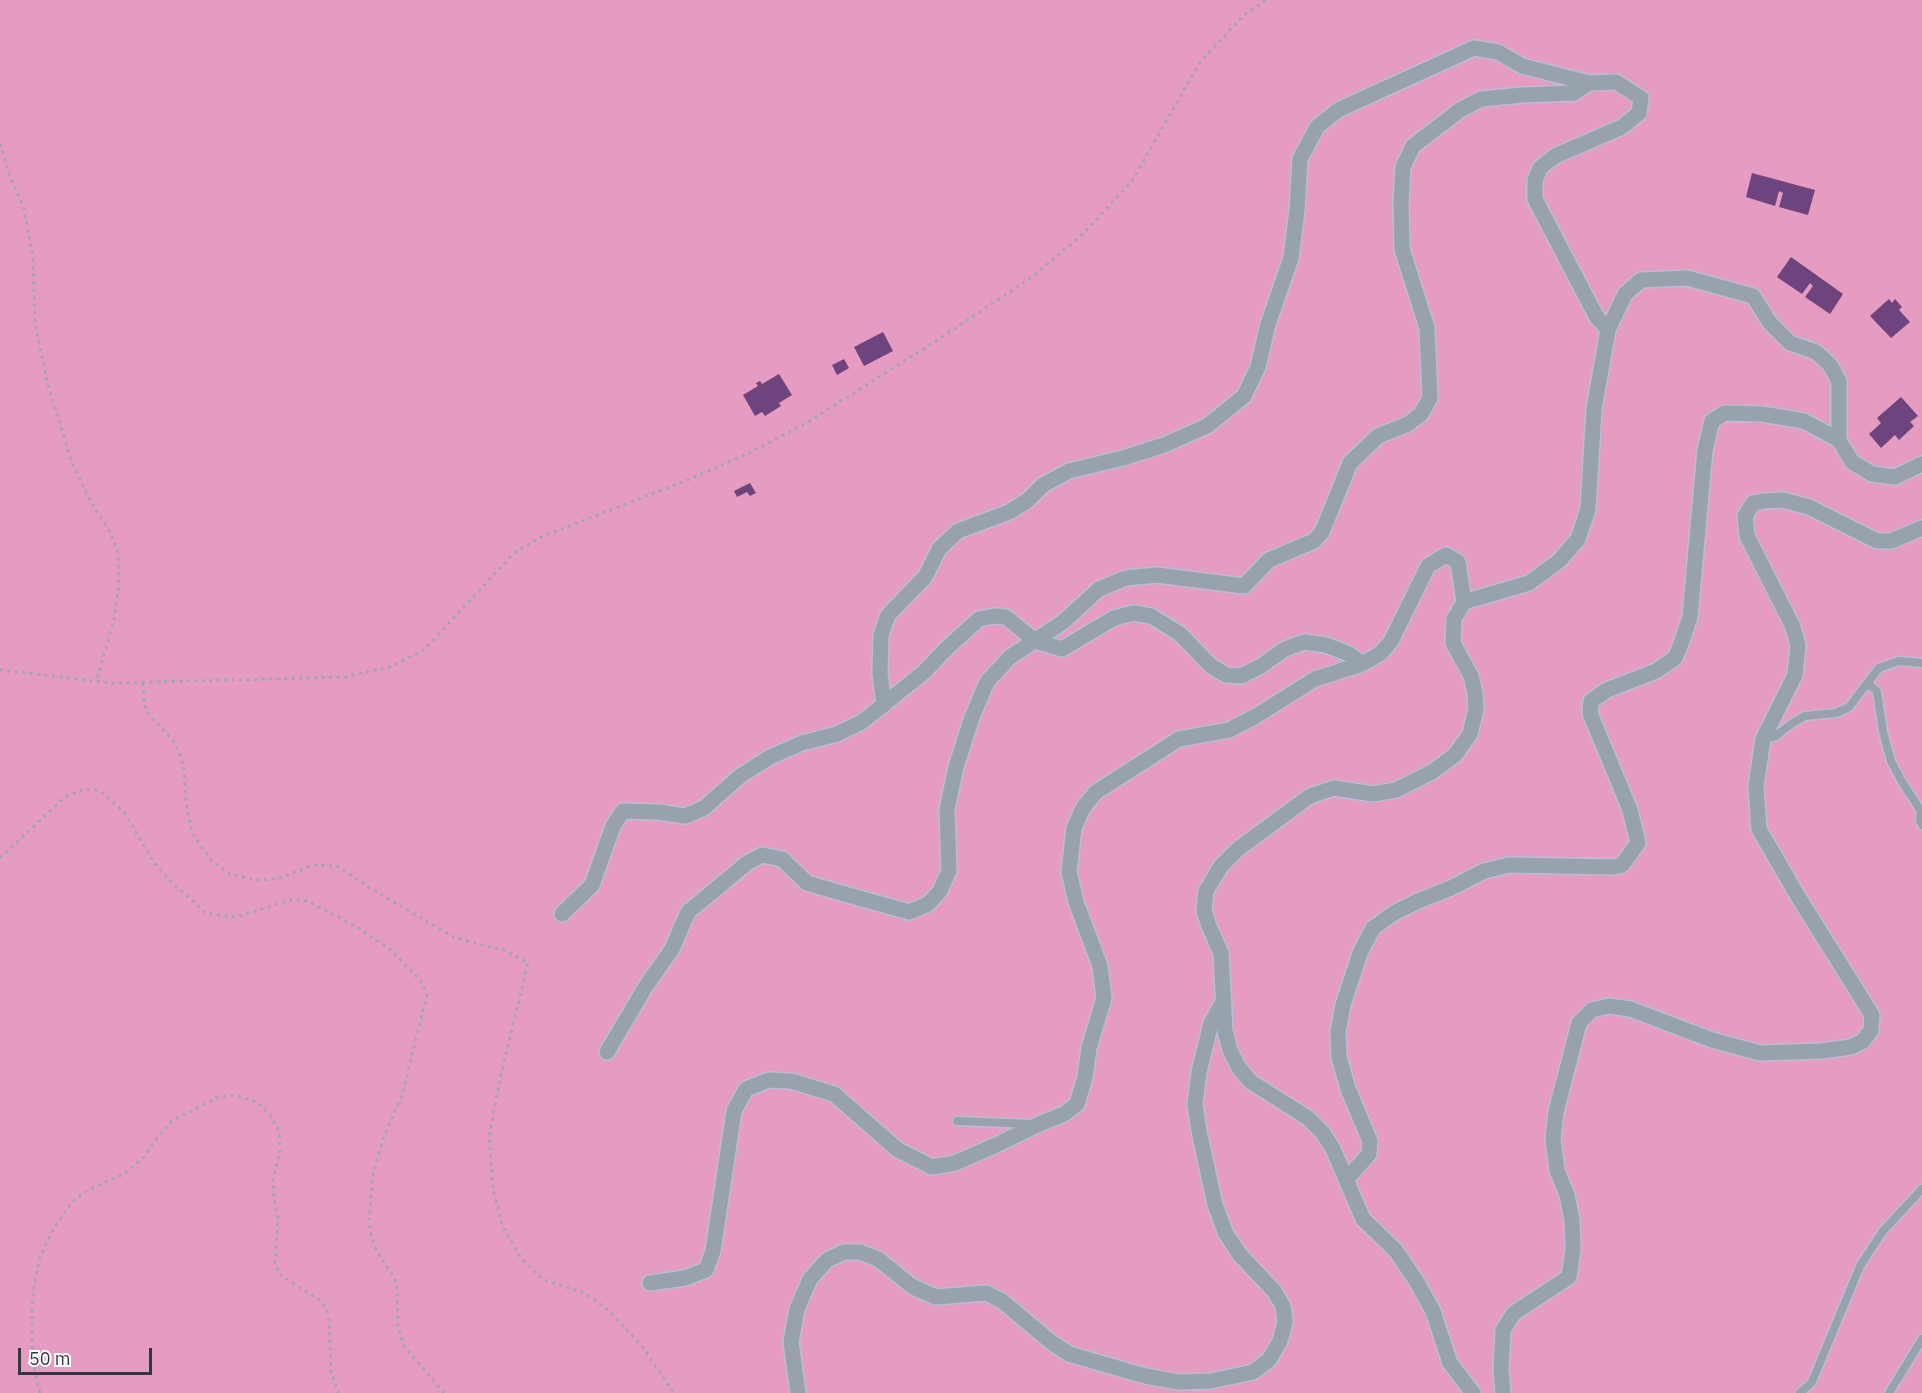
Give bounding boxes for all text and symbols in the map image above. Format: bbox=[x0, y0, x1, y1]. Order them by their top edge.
scale bar bbox=[21, 1336, 154, 1374]
text: 50 m bbox=[29, 1347, 71, 1370]

